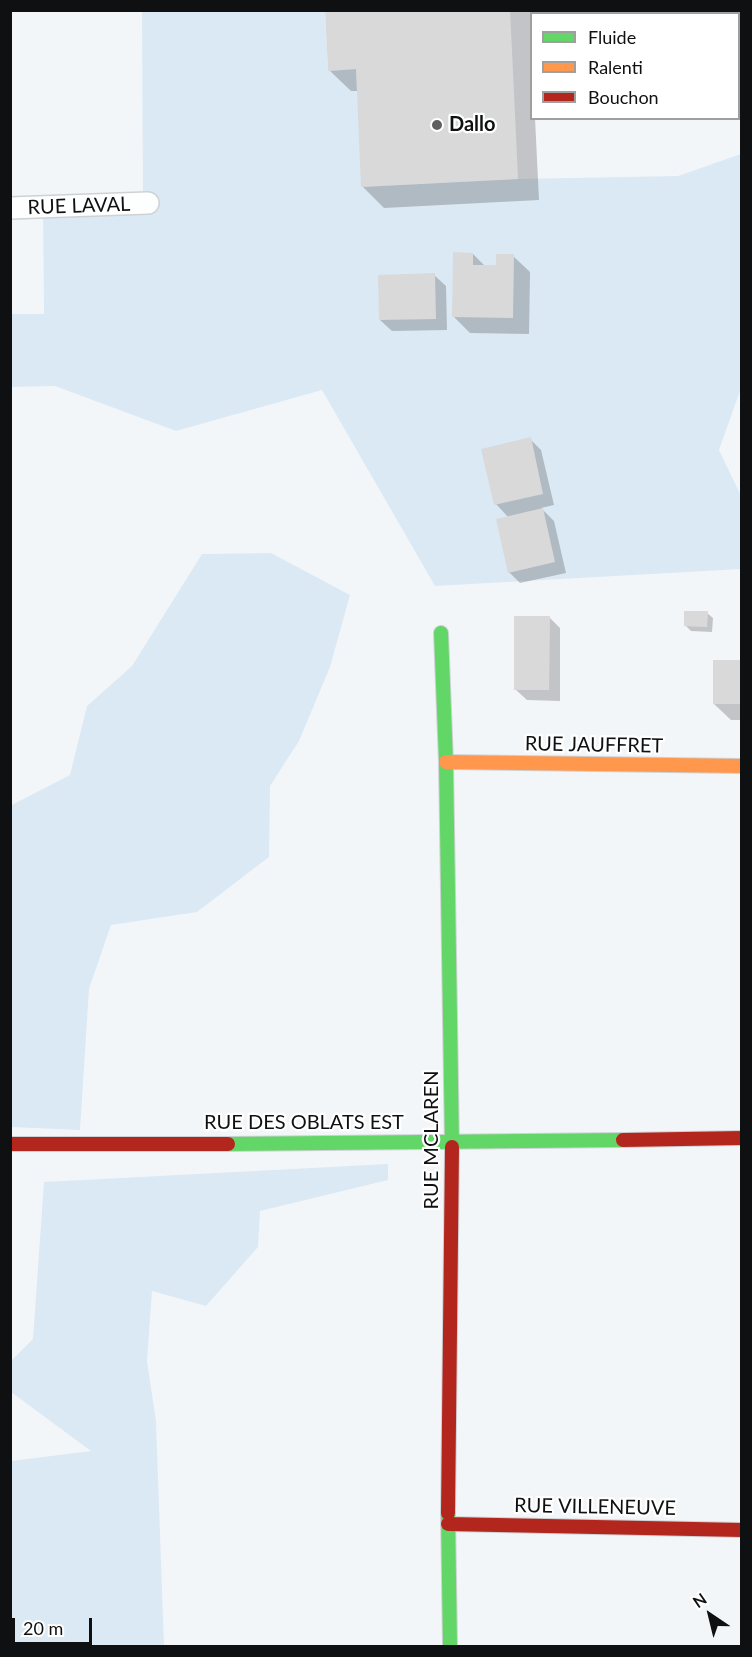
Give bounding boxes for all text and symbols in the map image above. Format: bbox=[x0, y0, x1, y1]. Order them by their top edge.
legend bbox=[530, 12, 740, 120]
text: Fluide bbox=[588, 26, 636, 48]
text: Ralenti bbox=[588, 56, 643, 78]
text: Bouchon bbox=[588, 86, 659, 108]
place label: Dallo bbox=[449, 113, 496, 137]
marker: Dallo bbox=[430, 118, 444, 132]
street label: RUE LAVAL bbox=[27, 192, 131, 220]
street label: RUE JAUFFRET bbox=[525, 732, 663, 758]
street label: RUE MCLAREN bbox=[420, 1071, 444, 1209]
street label: RUE DES OBLATS EST bbox=[204, 1111, 404, 1135]
street label: RUE VILLENEUVE bbox=[514, 1494, 676, 1520]
north arrow bbox=[680, 1585, 740, 1645]
text: N bbox=[689, 1589, 710, 1611]
scale bar bbox=[15, 1606, 94, 1644]
text: 20 m bbox=[23, 1617, 63, 1639]

